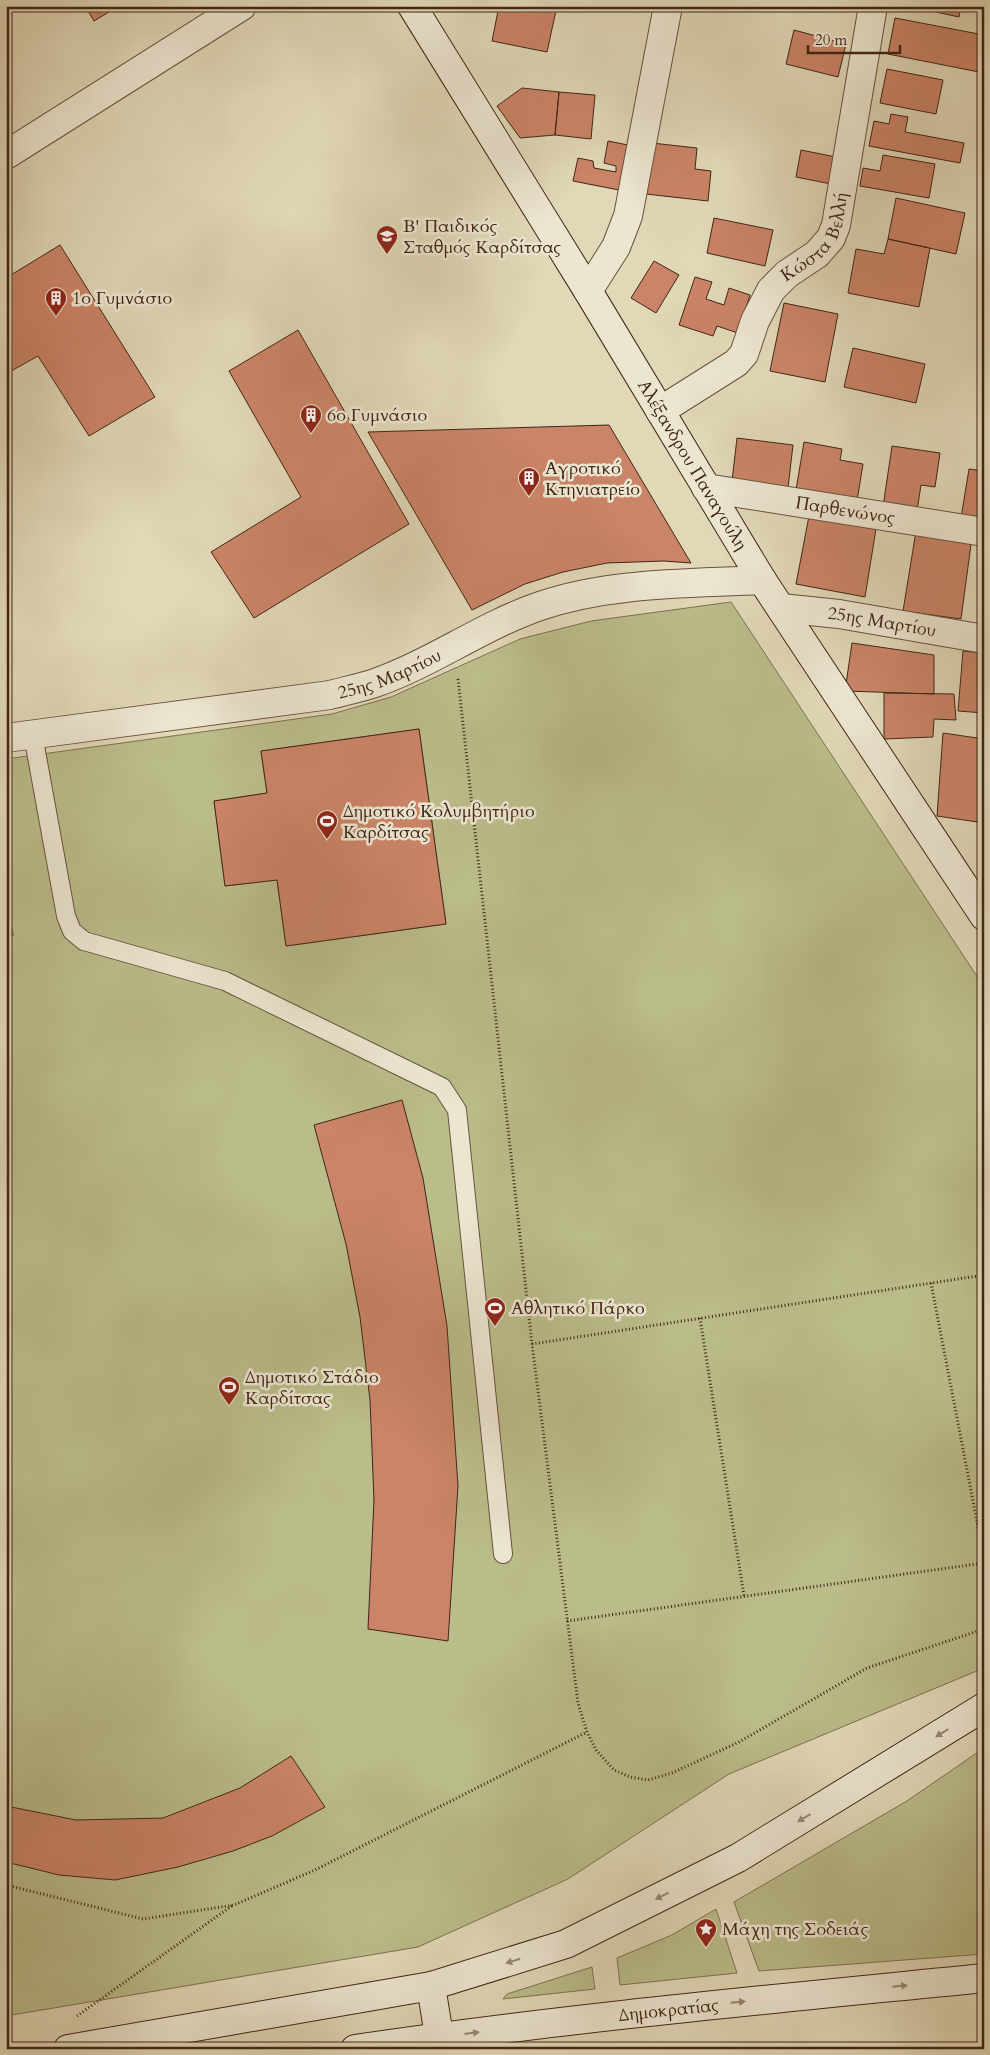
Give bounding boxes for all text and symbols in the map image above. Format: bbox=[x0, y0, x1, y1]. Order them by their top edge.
scale bar bbox=[808, 22, 900, 54]
text: 20 m bbox=[815, 30, 847, 50]
street label: Κώστα Βελλή bbox=[776, 190, 854, 288]
place label: Β' Παιδικός Σταθμός Καρδίτσας bbox=[403, 214, 561, 260]
school or university icon: Β' Παιδικός Σταθμός Καρδίτσας bbox=[375, 224, 399, 255]
building icon: 1ο Γυμνάσιο bbox=[44, 286, 68, 317]
place label: 1ο Γυμνάσιο bbox=[72, 286, 172, 311]
street label: Αλέξανδρου Παναγούλη bbox=[631, 375, 753, 555]
building icon: 6ο Γυμνάσιο bbox=[299, 403, 323, 434]
place label: 6ο Γυμνάσιο bbox=[327, 403, 427, 428]
place label: Αγροτικό Κτηνιατρείο bbox=[545, 456, 640, 502]
building icon: Αγροτικό Κτηνιατρείο bbox=[517, 466, 541, 497]
street label: Παρθενώνος bbox=[794, 490, 897, 531]
street label: 25ης Μαρτίου bbox=[827, 601, 938, 644]
street label: 25ης Μαρτίου bbox=[335, 643, 446, 706]
place label: Δημοτικό Κολυμβητήριο Καρδίτσας bbox=[343, 799, 535, 845]
sports icon: Δημοτικό Κολυμβητήριο Καρδίτσας bbox=[315, 809, 339, 840]
sports icon: Αθλητικό Πάρκο bbox=[483, 1296, 507, 1327]
place label: Αθλητικό Πάρκο bbox=[511, 1296, 645, 1321]
place label: Δημοτικό Στάδιο Καρδίτσας bbox=[245, 1365, 379, 1411]
sports icon: Δημοτικό Στάδιο Καρδίτσας bbox=[217, 1375, 241, 1406]
one-way arrow bbox=[936, 1728, 949, 1738]
one-way arrow bbox=[797, 1813, 810, 1823]
one-way arrow bbox=[654, 1892, 669, 1901]
place icon: Μάχη της Σοδειάς bbox=[694, 1917, 718, 1948]
place label: Μάχη της Σοδειάς bbox=[722, 1917, 868, 1942]
one-way arrow bbox=[505, 1957, 520, 1965]
one-way arrow bbox=[892, 1982, 908, 1990]
street label: Δημοκρατίας bbox=[617, 1993, 720, 2028]
one-way arrow bbox=[730, 1998, 746, 2006]
one-way arrow bbox=[465, 2029, 481, 2037]

